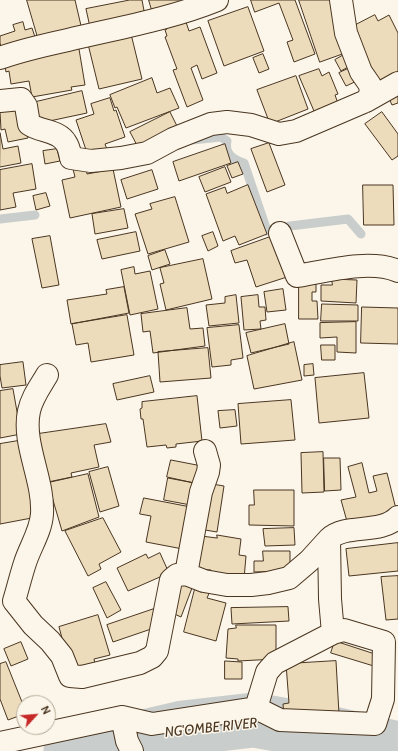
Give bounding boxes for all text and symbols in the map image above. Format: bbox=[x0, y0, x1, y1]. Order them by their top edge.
north arrow bbox=[16, 695, 56, 735]
text: N bbox=[38, 704, 54, 717]
water label: NG'OMBE RIVER bbox=[164, 715, 258, 741]

